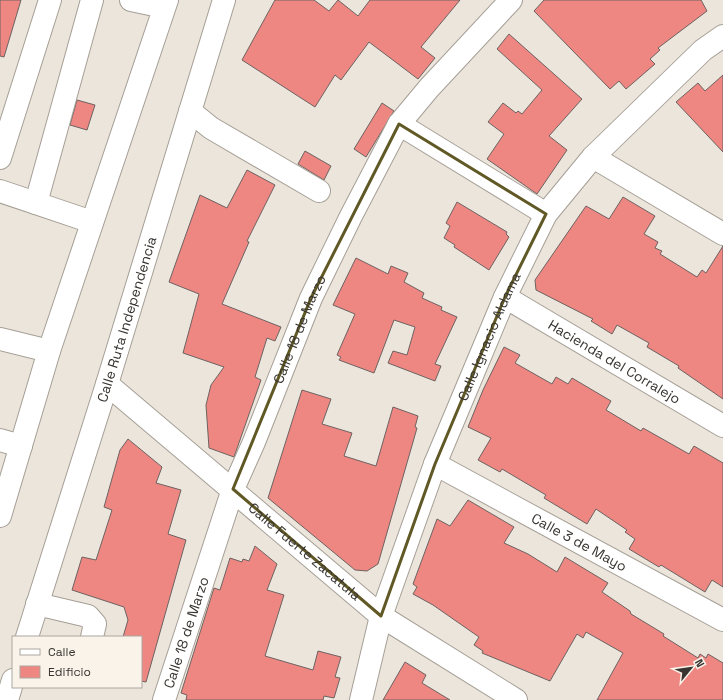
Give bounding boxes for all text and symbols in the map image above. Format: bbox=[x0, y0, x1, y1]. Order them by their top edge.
street label: Calle Ruta Independencia bbox=[93, 234, 160, 404]
street label: Calle Ignacio Aldama bbox=[453, 269, 525, 404]
street label: Calle 18 de Marzo bbox=[269, 272, 330, 386]
street label: Hacienda del Corralejo bbox=[545, 316, 684, 408]
street label: Calle Fuerte Zacatula bbox=[245, 499, 365, 604]
street label: Calle 3 de Mayo bbox=[528, 509, 630, 575]
street label: Calle 18 de Marzo bbox=[159, 575, 213, 691]
legend bbox=[12, 636, 142, 688]
text: Calle bbox=[48, 644, 76, 660]
north arrow bbox=[671, 648, 711, 688]
text: N bbox=[692, 657, 708, 670]
text: Edificio bbox=[48, 664, 91, 680]

